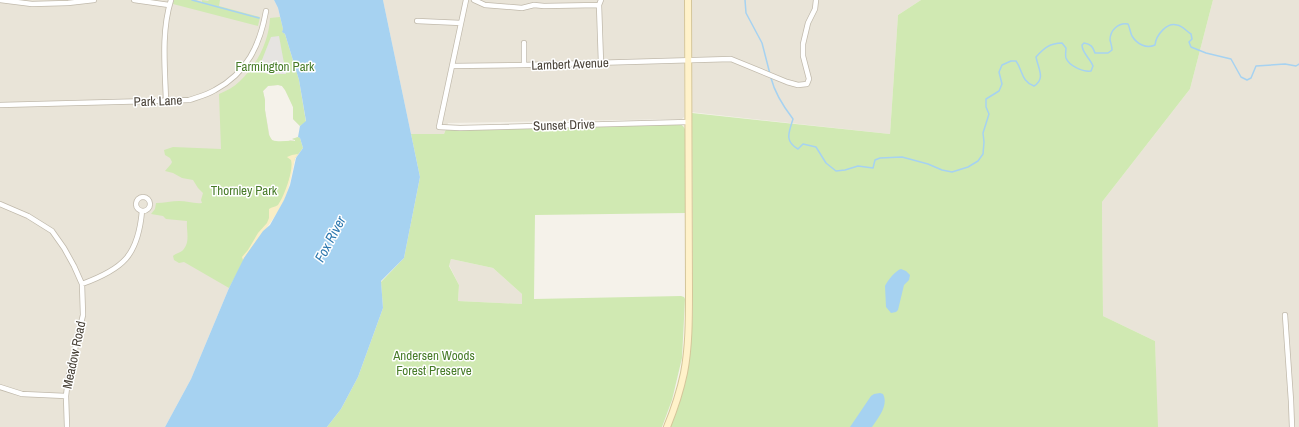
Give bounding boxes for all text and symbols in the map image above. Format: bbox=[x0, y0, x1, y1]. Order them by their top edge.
street label: Lambert Avenue bbox=[531, 54, 609, 74]
park label: Farmington Park bbox=[236, 58, 315, 75]
street label: Park Lane bbox=[133, 92, 183, 110]
street label: Sunset Drive bbox=[533, 115, 595, 135]
park label: Thornley Park bbox=[211, 182, 278, 199]
water label: Fox River bbox=[310, 212, 350, 265]
street label: Meadow Road bbox=[59, 320, 89, 390]
park label: Andersen Woods Forest Preserve bbox=[392, 347, 475, 379]

